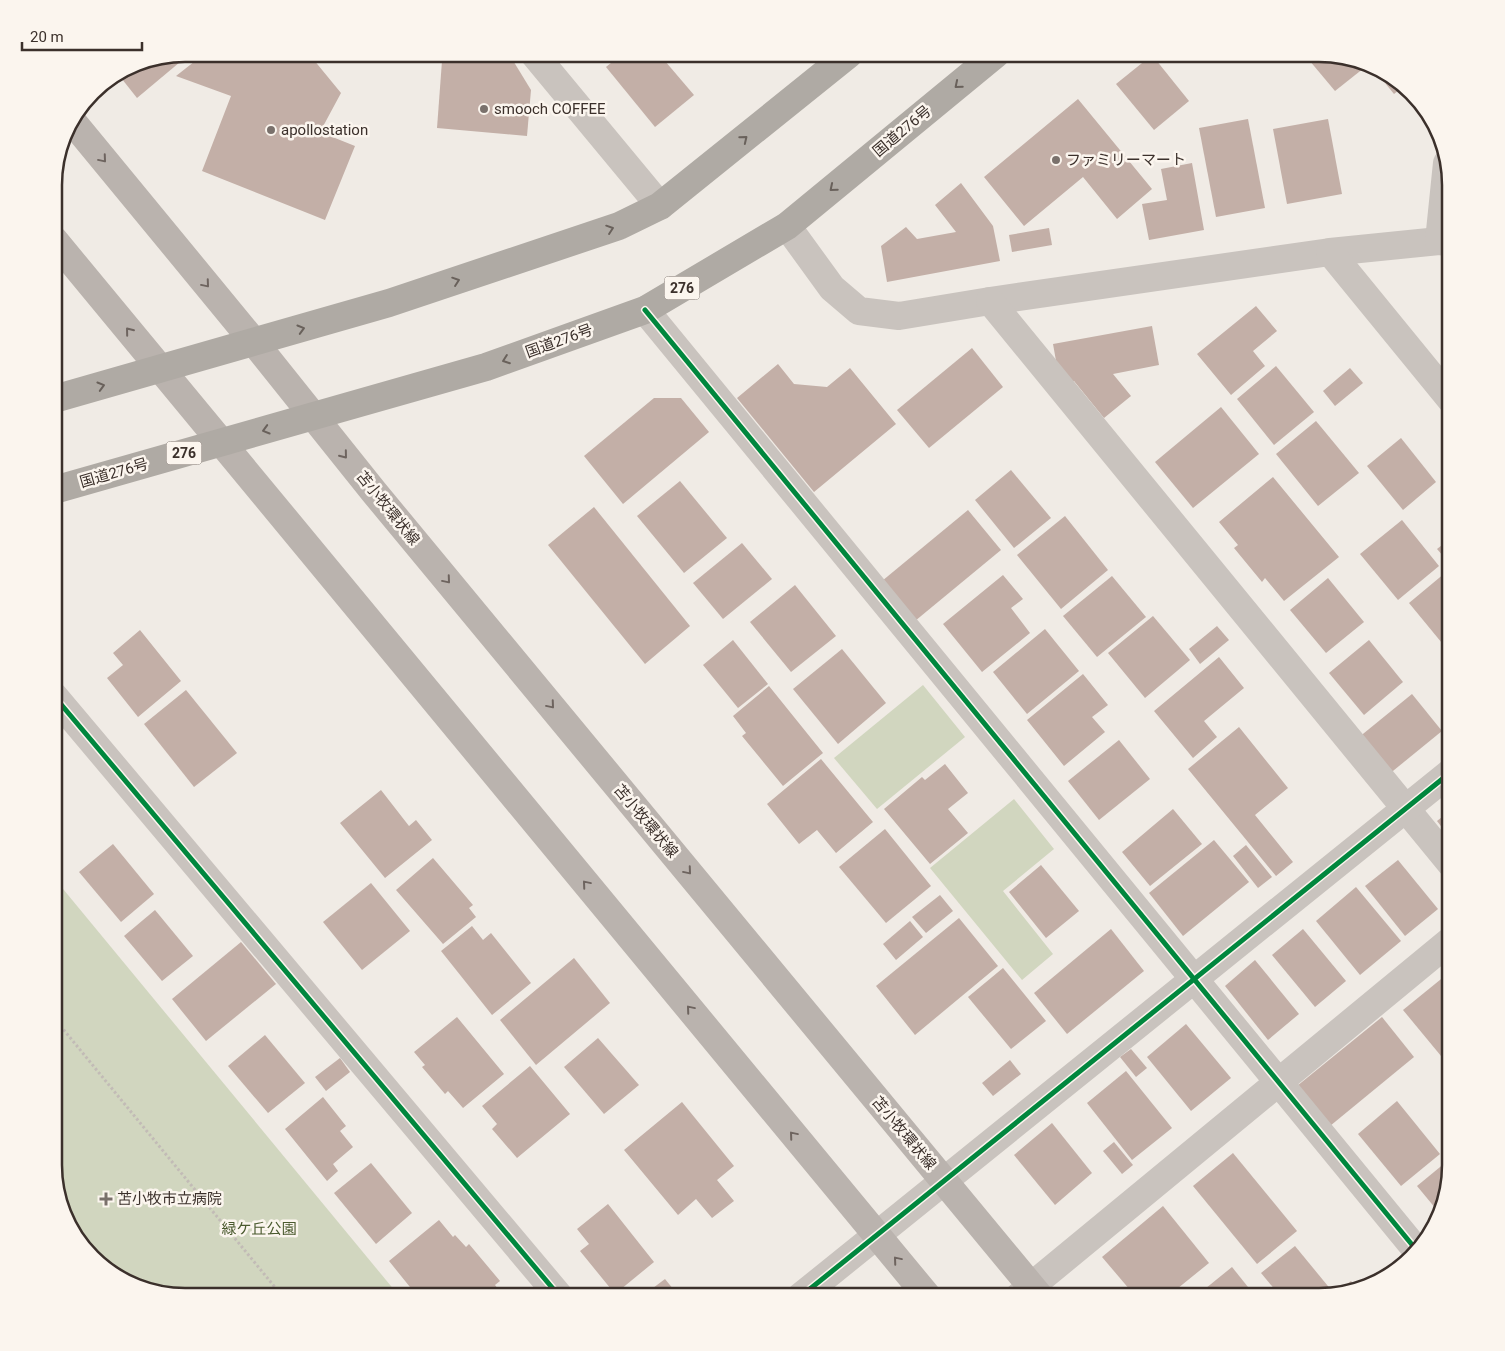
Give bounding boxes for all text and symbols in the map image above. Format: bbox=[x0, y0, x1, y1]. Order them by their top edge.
scale bar bbox=[22, 20, 142, 52]
text: 20 m bbox=[30, 28, 64, 46]
one-way arrow bbox=[955, 79, 964, 87]
place label: smooch COFFEE bbox=[494, 100, 606, 118]
street label: 国道276号 bbox=[869, 102, 935, 160]
marker: smooch COFFEE bbox=[478, 103, 490, 115]
place label: apollostation bbox=[281, 121, 368, 139]
marker: apollostation bbox=[265, 124, 277, 136]
one-way arrow bbox=[738, 135, 747, 144]
place label: ファミリーマート bbox=[1066, 151, 1186, 169]
one-way arrow bbox=[97, 153, 105, 162]
marker: ファミリーマート bbox=[1050, 154, 1062, 166]
one-way arrow bbox=[830, 183, 839, 191]
one-way arrow bbox=[605, 224, 613, 234]
road number: 276 bbox=[664, 276, 700, 300]
one-way arrow bbox=[451, 277, 459, 287]
one-way arrow bbox=[200, 279, 209, 288]
street label: 国道276号 bbox=[523, 321, 595, 361]
one-way arrow bbox=[296, 324, 304, 334]
one-way arrow bbox=[126, 328, 134, 337]
one-way arrow bbox=[502, 354, 511, 364]
one-way arrow bbox=[96, 381, 104, 391]
one-way arrow bbox=[262, 424, 271, 435]
road number: 276 bbox=[166, 442, 202, 464]
one-way arrow bbox=[338, 449, 347, 458]
street label: 国道276号 bbox=[78, 455, 150, 491]
street label: 苫小牧環状線 bbox=[353, 467, 423, 549]
one-way arrow bbox=[441, 574, 450, 583]
one-way arrow bbox=[545, 699, 553, 708]
street label: 苫小牧環状線 bbox=[610, 781, 682, 861]
one-way arrow bbox=[682, 865, 690, 874]
one-way arrow bbox=[583, 881, 592, 890]
one-way arrow bbox=[686, 1006, 695, 1015]
street label: 苫小牧環状線 bbox=[868, 1093, 940, 1173]
one-way arrow bbox=[790, 1131, 799, 1140]
place label: 苫小牧市立病院 bbox=[117, 1190, 222, 1208]
marker: 苫小牧市立病院 bbox=[99, 1192, 113, 1206]
park label: 緑ケ丘公園 bbox=[221, 1220, 297, 1238]
one-way arrow bbox=[893, 1256, 902, 1265]

